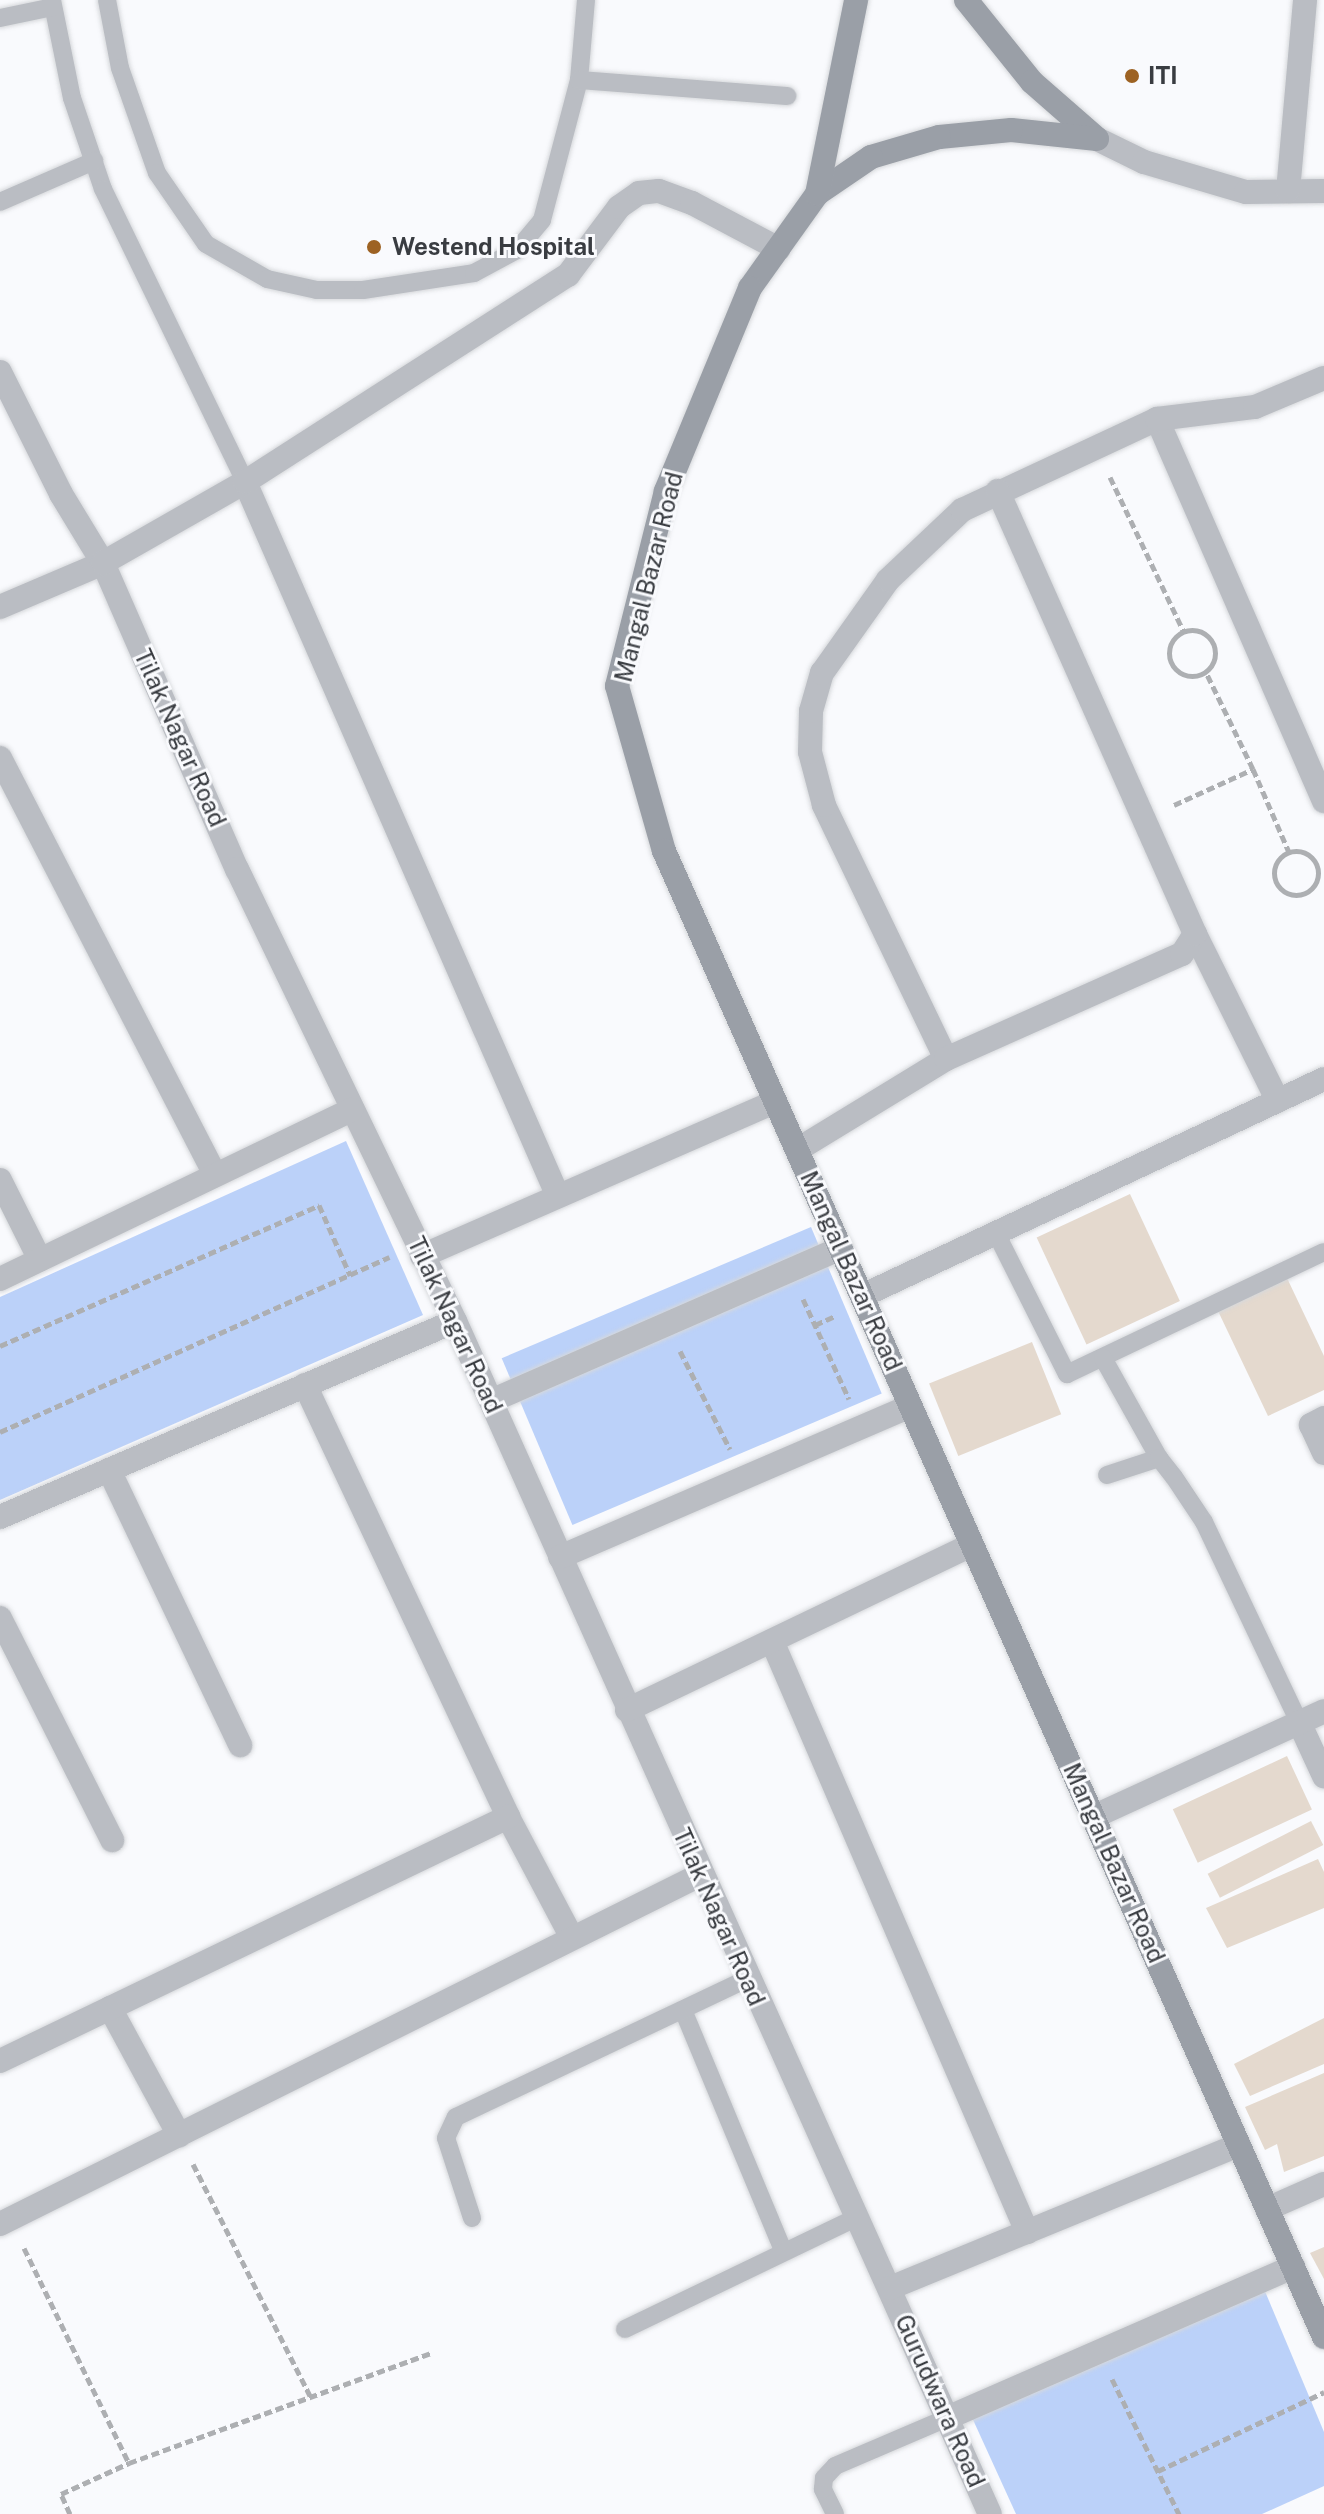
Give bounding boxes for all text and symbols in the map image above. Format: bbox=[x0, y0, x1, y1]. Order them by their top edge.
place label: ITI bbox=[1148, 62, 1178, 90]
marker: ITI bbox=[1123, 67, 1141, 85]
place label: Westend Hospital bbox=[392, 233, 595, 261]
marker: Westend Hospital bbox=[363, 236, 385, 258]
street label: Mangal Bazar Road bbox=[609, 469, 689, 685]
street label: Tilak Nagar Road bbox=[128, 645, 232, 831]
street label: Mangal Bazar Road bbox=[794, 1167, 908, 1375]
street label: Tilak Nagar Road bbox=[402, 1232, 508, 1418]
street label: Mangal Bazar Road bbox=[1057, 1759, 1171, 1967]
street label: Tilak Nagar Road bbox=[667, 1824, 771, 2010]
street label: Gurudwara Road bbox=[889, 2310, 991, 2492]

